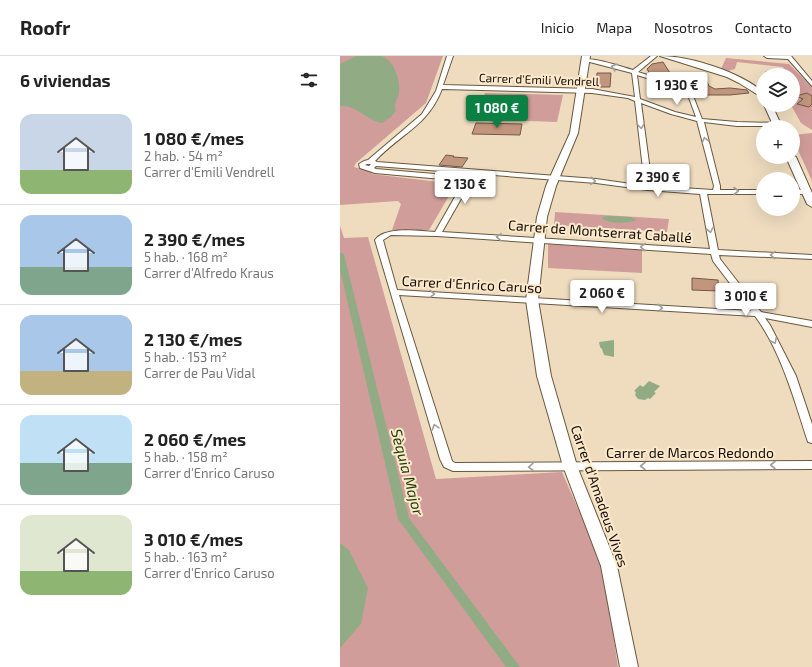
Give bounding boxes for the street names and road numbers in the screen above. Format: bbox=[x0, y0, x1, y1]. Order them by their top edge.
street label: Carrer d'Emili Vendrell bbox=[479, 70, 600, 88]
street label: Carrer de Montserrat Caballé bbox=[508, 216, 692, 246]
street label: Carrer d'Enrico Caruso bbox=[401, 272, 543, 296]
street label: Carrer d'Amadeus Vives bbox=[568, 423, 632, 569]
street label: Carrer de Marcos Redondo bbox=[606, 444, 774, 461]

